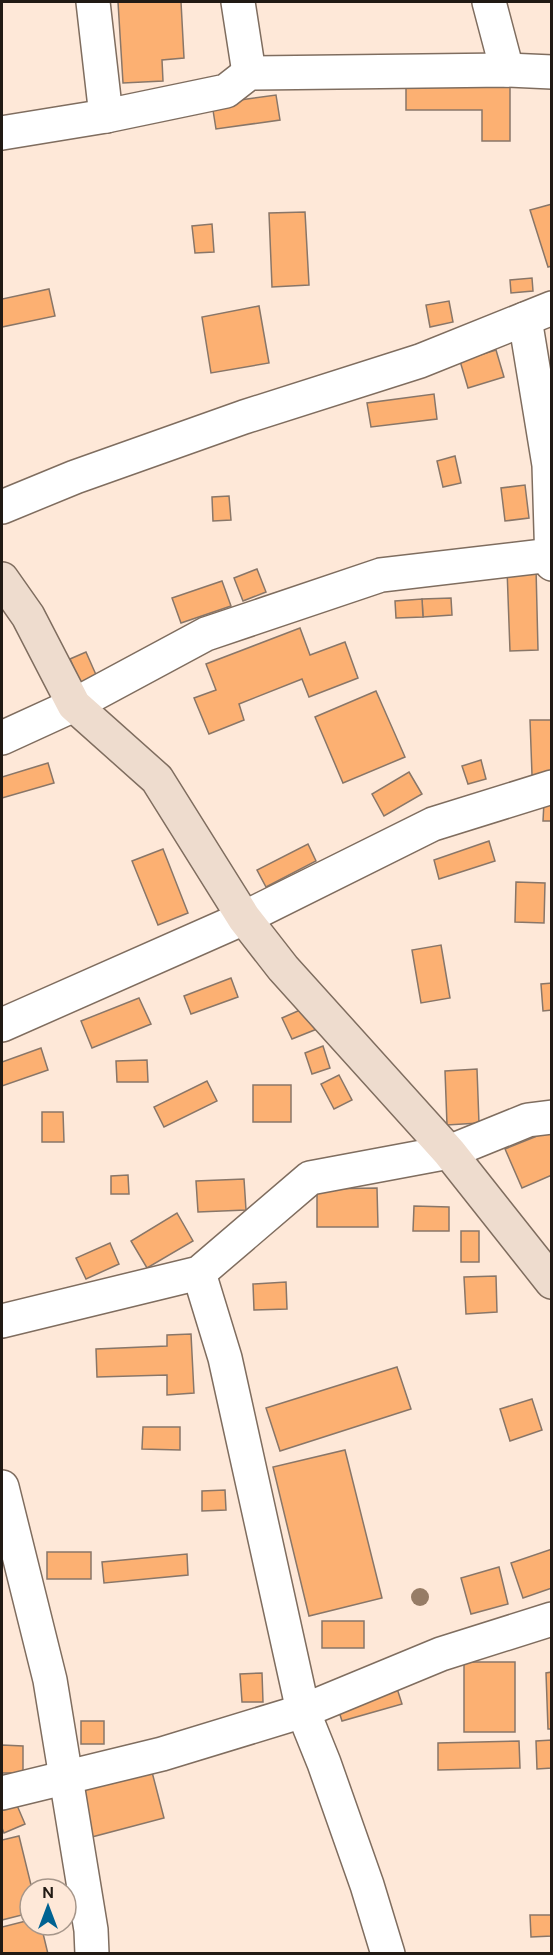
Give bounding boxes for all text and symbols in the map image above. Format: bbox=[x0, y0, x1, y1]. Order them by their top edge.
north arrow bbox=[18, 1877, 78, 1937]
text: N bbox=[42, 1882, 54, 1903]

